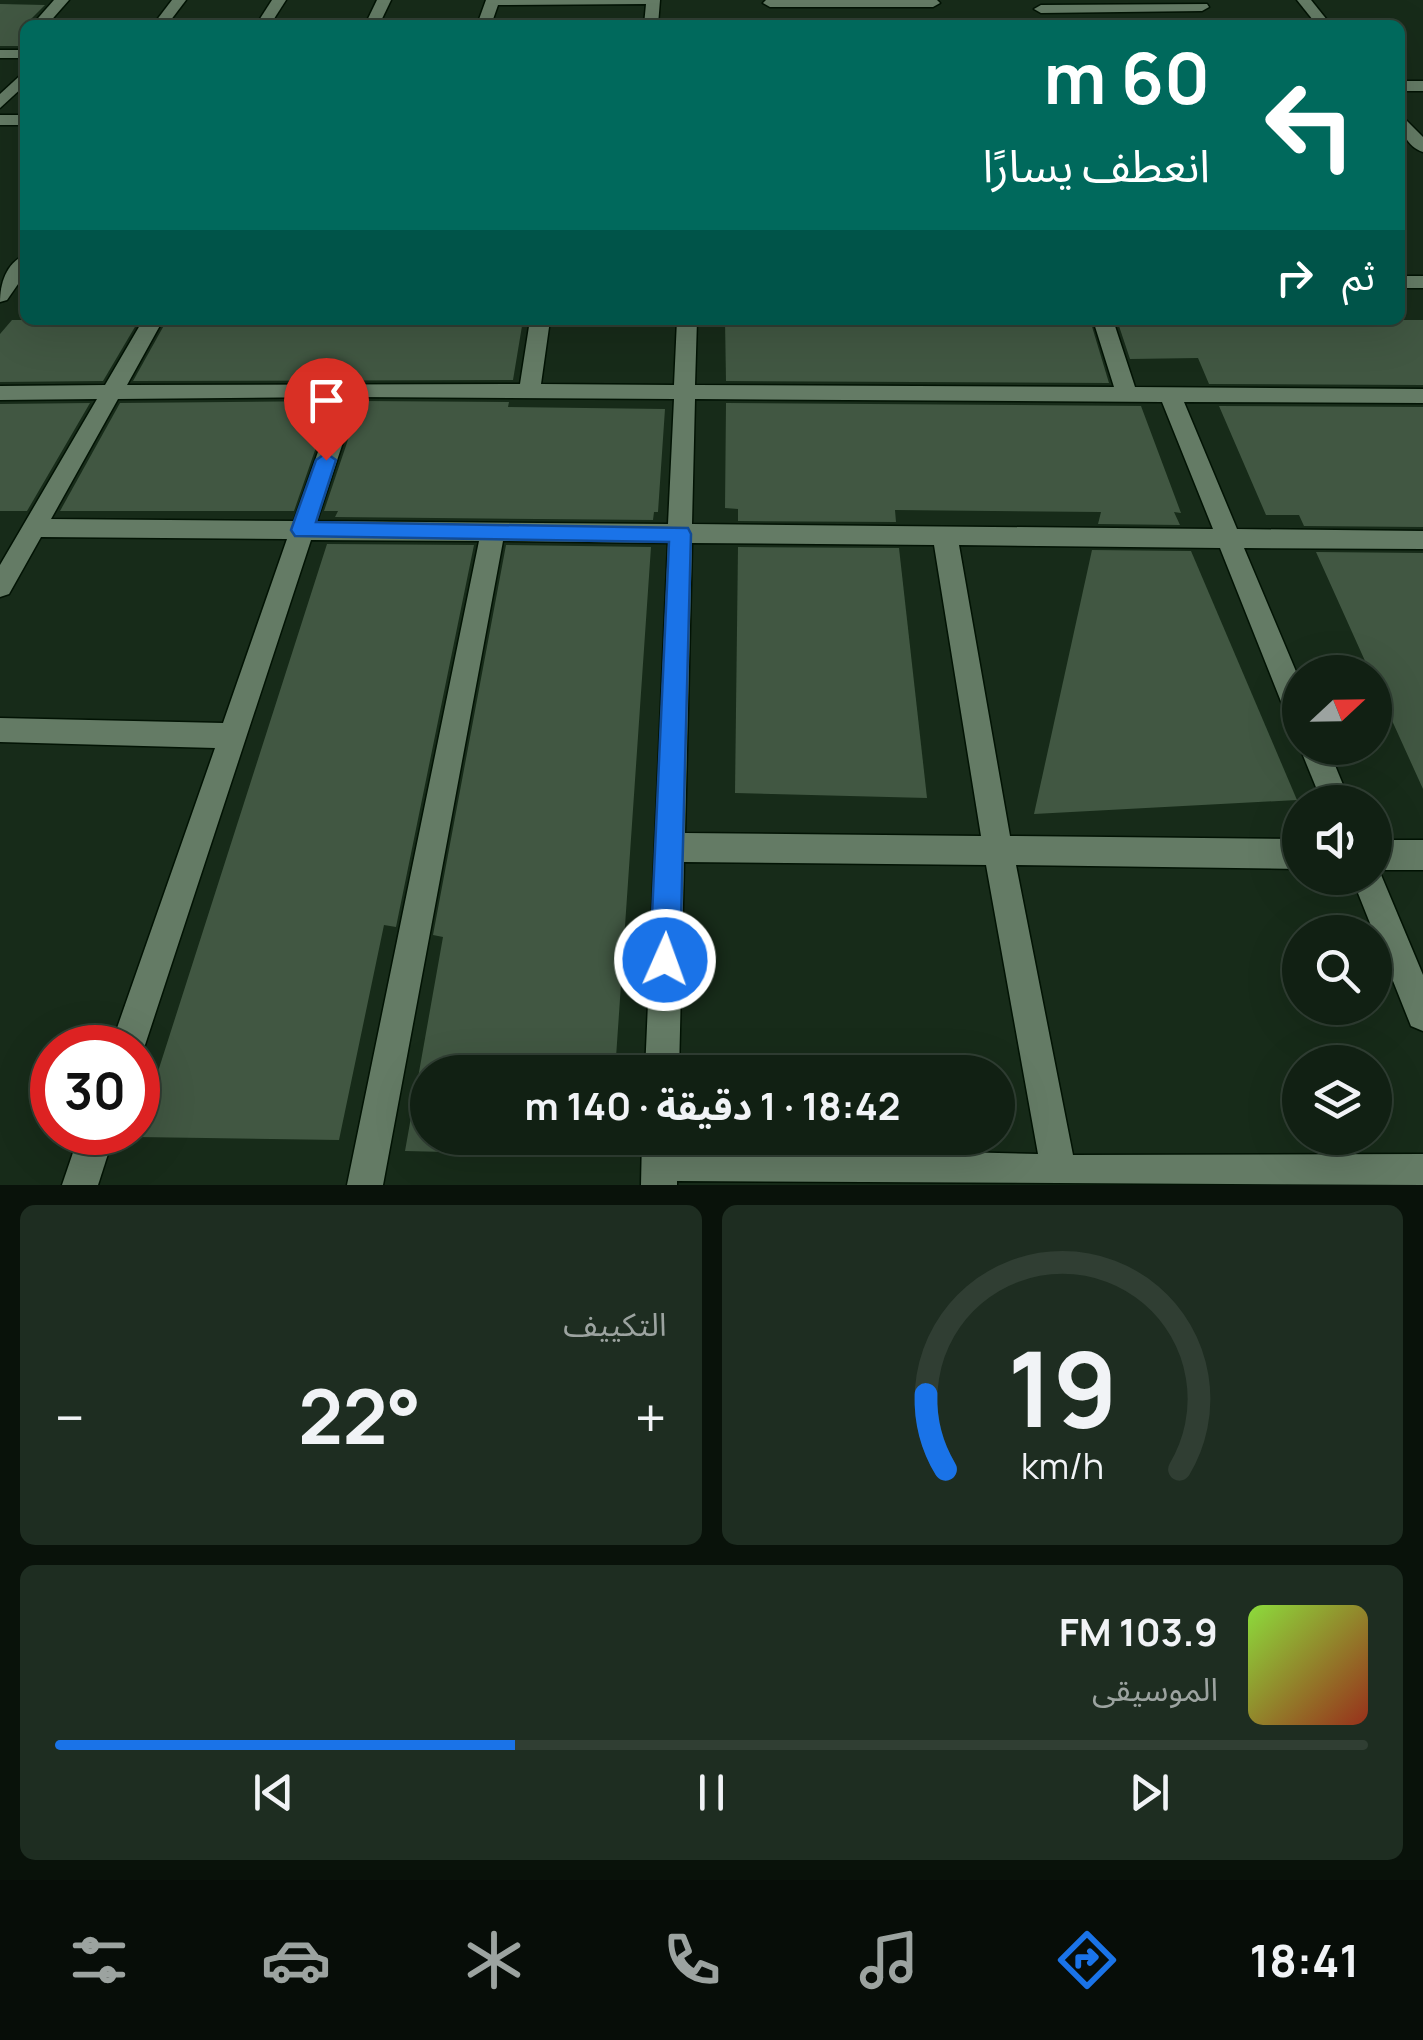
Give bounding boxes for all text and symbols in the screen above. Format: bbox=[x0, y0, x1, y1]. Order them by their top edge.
text: 60 m bbox=[1043, 29, 1210, 125]
icon: left bbox=[1245, 60, 1375, 190]
text: انعطف يسارًا bbox=[982, 134, 1210, 196]
text: ثم bbox=[1342, 249, 1375, 301]
icon: right bbox=[1267, 250, 1322, 305]
pin bbox=[284, 358, 369, 461]
icon: arrive bbox=[299, 373, 354, 428]
north arrow bbox=[1282, 655, 1392, 765]
map controls bbox=[1282, 655, 1392, 1155]
button: sound bbox=[1282, 785, 1392, 895]
position arrow bbox=[613, 908, 717, 1012]
button: search bbox=[1282, 915, 1392, 1025]
speed limit sign: 30 bbox=[30, 1025, 160, 1155]
button: layers bbox=[1282, 1045, 1392, 1155]
text: 18:42 · 1 دقيقة · 140 m bbox=[525, 1079, 900, 1131]
text: التكييف bbox=[563, 1302, 667, 1346]
text: 19 bbox=[1007, 1316, 1117, 1458]
text: 22° bbox=[298, 1364, 421, 1467]
text: − bbox=[55, 1379, 85, 1455]
text: + bbox=[635, 1379, 667, 1455]
text: km/h bbox=[1021, 1441, 1104, 1490]
text: 103.9 FM bbox=[1059, 1605, 1218, 1657]
text: الموسيقى bbox=[1092, 1667, 1218, 1711]
icon: previous bbox=[246, 1765, 301, 1820]
icon: pause bbox=[684, 1765, 739, 1820]
icon: next bbox=[1122, 1765, 1177, 1820]
icon: filters bbox=[64, 1925, 134, 1995]
icon: car bbox=[261, 1925, 331, 1995]
icon: climate bbox=[459, 1925, 529, 1995]
icon: phone bbox=[657, 1925, 727, 1995]
icon: music bbox=[854, 1925, 924, 1995]
icon: directions bbox=[1052, 1925, 1122, 1995]
text: 18:41 bbox=[1249, 1929, 1359, 1991]

